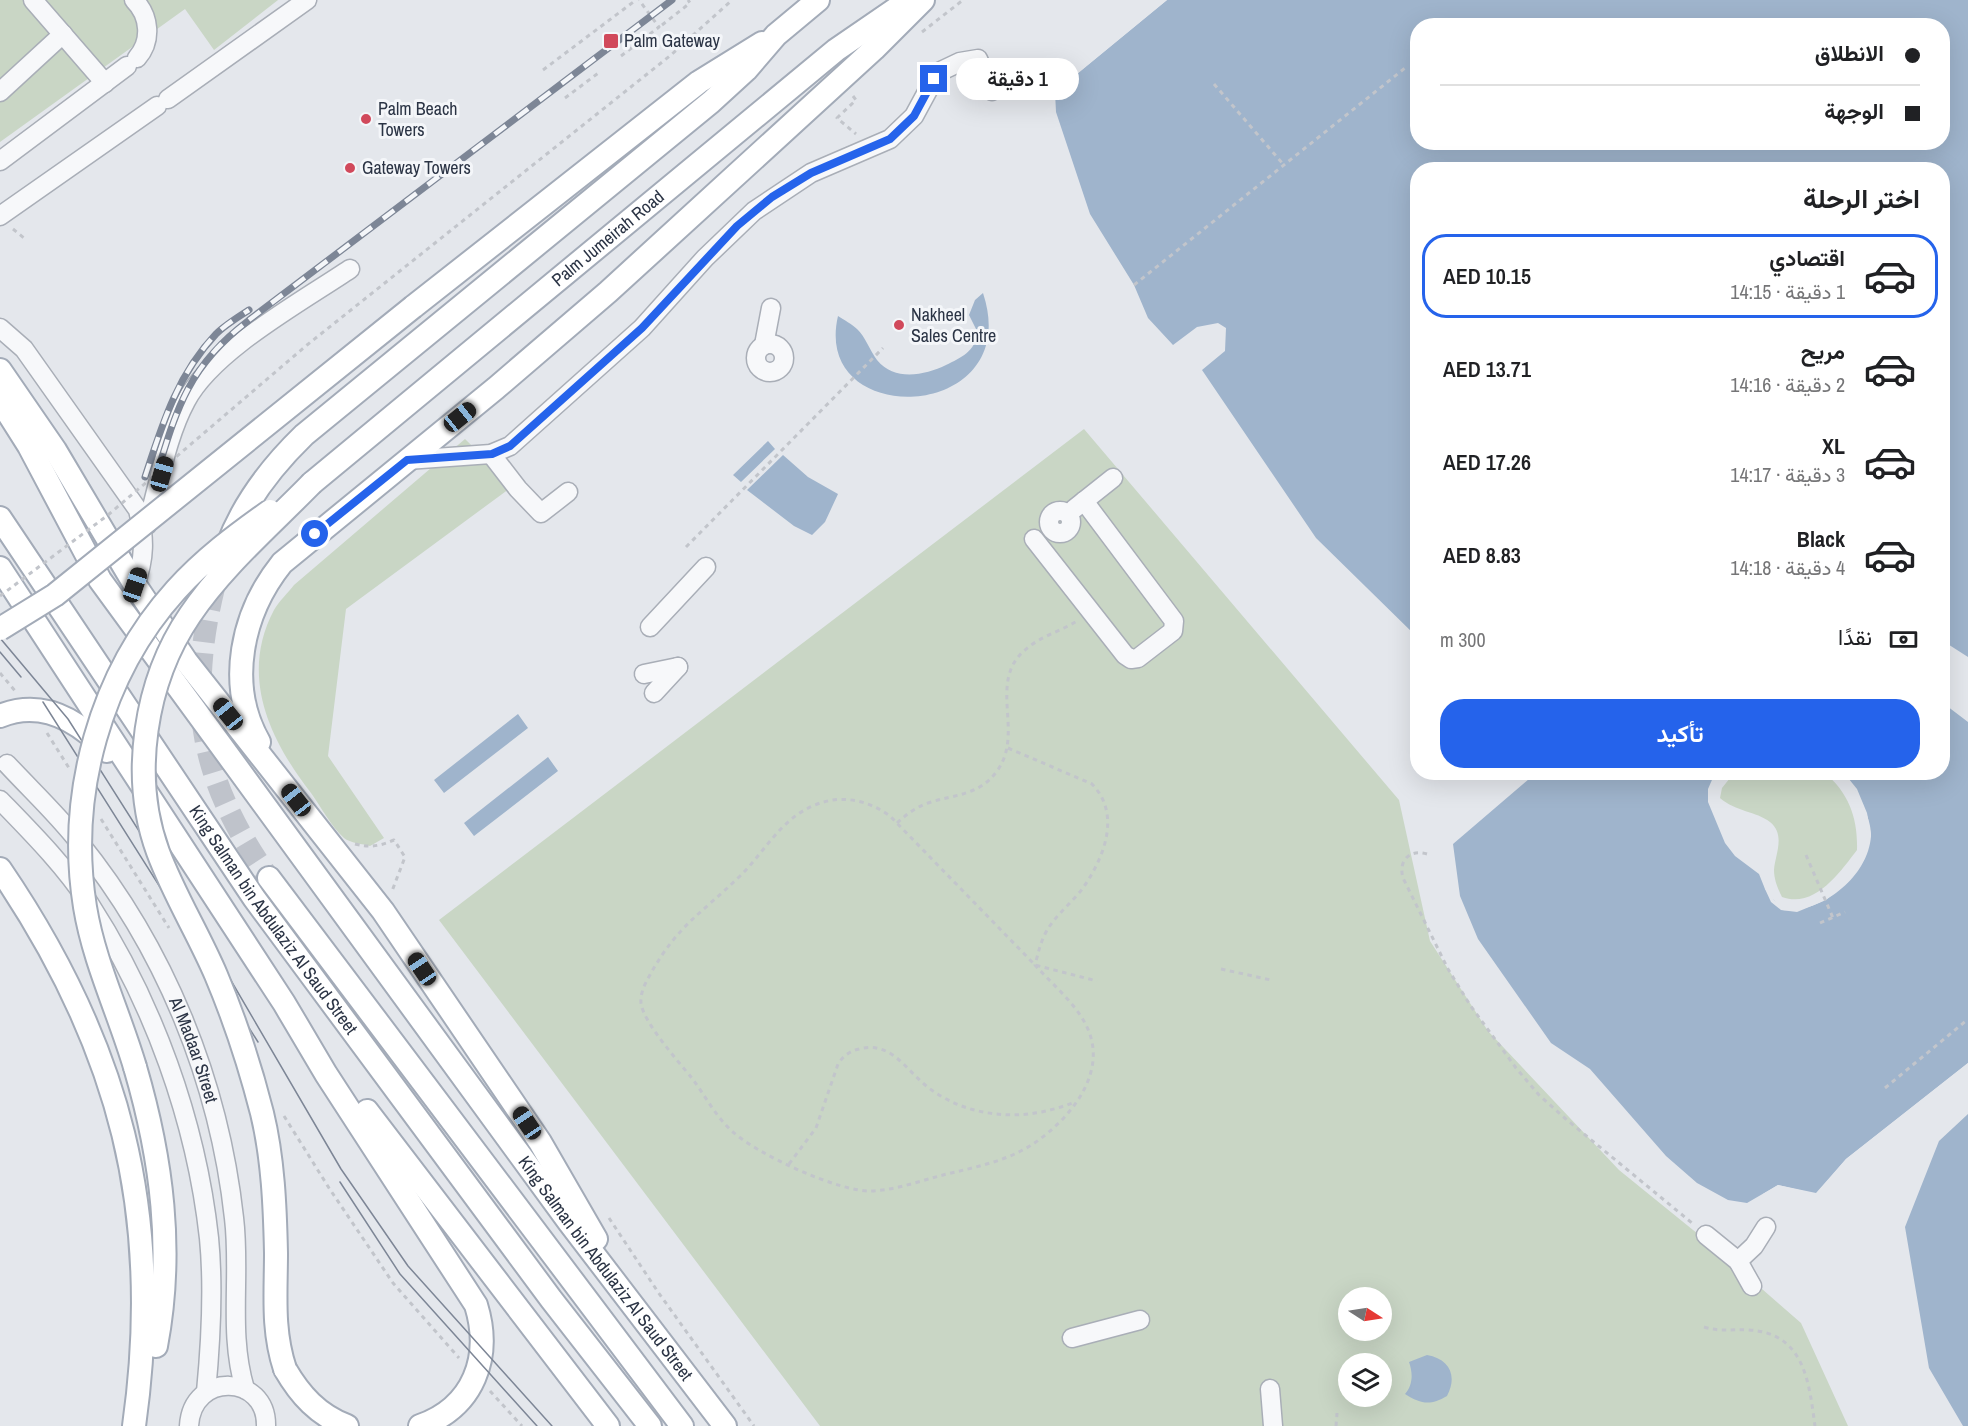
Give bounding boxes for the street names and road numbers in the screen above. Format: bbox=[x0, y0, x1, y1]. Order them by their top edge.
street label: Palm Jumeirah Road bbox=[546, 184, 669, 292]
street label: King Salman bin Abdulaziz Al Saud Street bbox=[183, 800, 364, 1039]
street label: Al Madaar Street bbox=[163, 992, 224, 1106]
street label: King Salman bin Abdulaziz Al Saud Street bbox=[513, 1150, 699, 1386]

